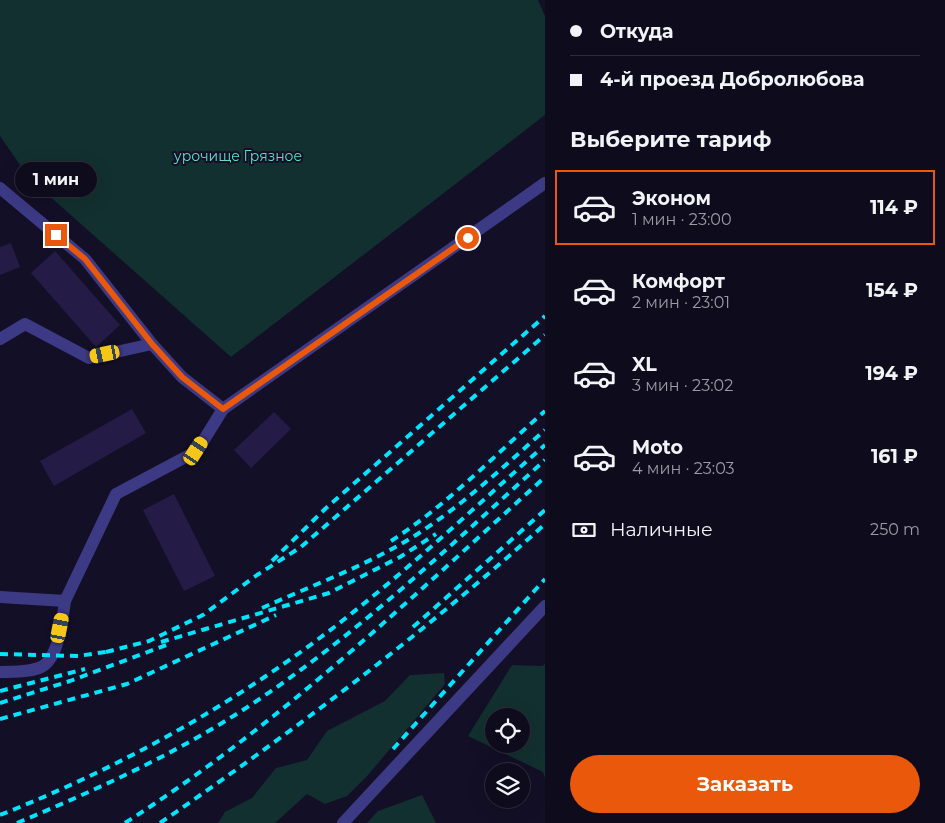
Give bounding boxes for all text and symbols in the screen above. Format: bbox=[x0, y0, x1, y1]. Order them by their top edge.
text: Откуда bbox=[600, 20, 674, 43]
text: 4-й проезд Добролюбова bbox=[600, 68, 864, 91]
text: Выберите тариф bbox=[570, 126, 771, 153]
park label: урочище Грязное bbox=[173, 147, 302, 165]
callout: 1 мин bbox=[15, 162, 97, 198]
text: 1 мин bbox=[33, 170, 79, 189]
icon: car bbox=[572, 185, 617, 230]
text: Эконом bbox=[632, 187, 711, 210]
text: 114 ₽ bbox=[870, 196, 918, 219]
text: 1 мин · 23:00 bbox=[632, 210, 732, 229]
route end bbox=[45, 224, 67, 246]
route start bbox=[457, 227, 479, 249]
icon: car bbox=[572, 268, 617, 313]
text: Комфорт bbox=[632, 270, 725, 293]
text: 154 ₽ bbox=[866, 279, 918, 302]
text: 2 мин · 23:01 bbox=[632, 293, 730, 312]
car bbox=[88, 344, 121, 364]
icon: car bbox=[572, 351, 617, 396]
text: XL bbox=[632, 353, 657, 376]
text: 194 ₽ bbox=[865, 362, 918, 385]
text: 3 мин · 23:02 bbox=[632, 376, 733, 395]
car bbox=[181, 434, 210, 468]
icon: car bbox=[572, 434, 617, 479]
text: Moto bbox=[632, 436, 683, 459]
text: 161 ₽ bbox=[871, 445, 918, 468]
text: 4 мин · 23:03 bbox=[632, 459, 735, 478]
icon: cash bbox=[570, 516, 598, 544]
text: Наличные bbox=[610, 518, 713, 541]
text: 250 m bbox=[870, 520, 920, 539]
car bbox=[49, 612, 70, 644]
map controls bbox=[485, 708, 530, 808]
button: locate bbox=[485, 708, 530, 753]
button: Заказать bbox=[570, 755, 920, 813]
button: layers bbox=[485, 763, 530, 808]

